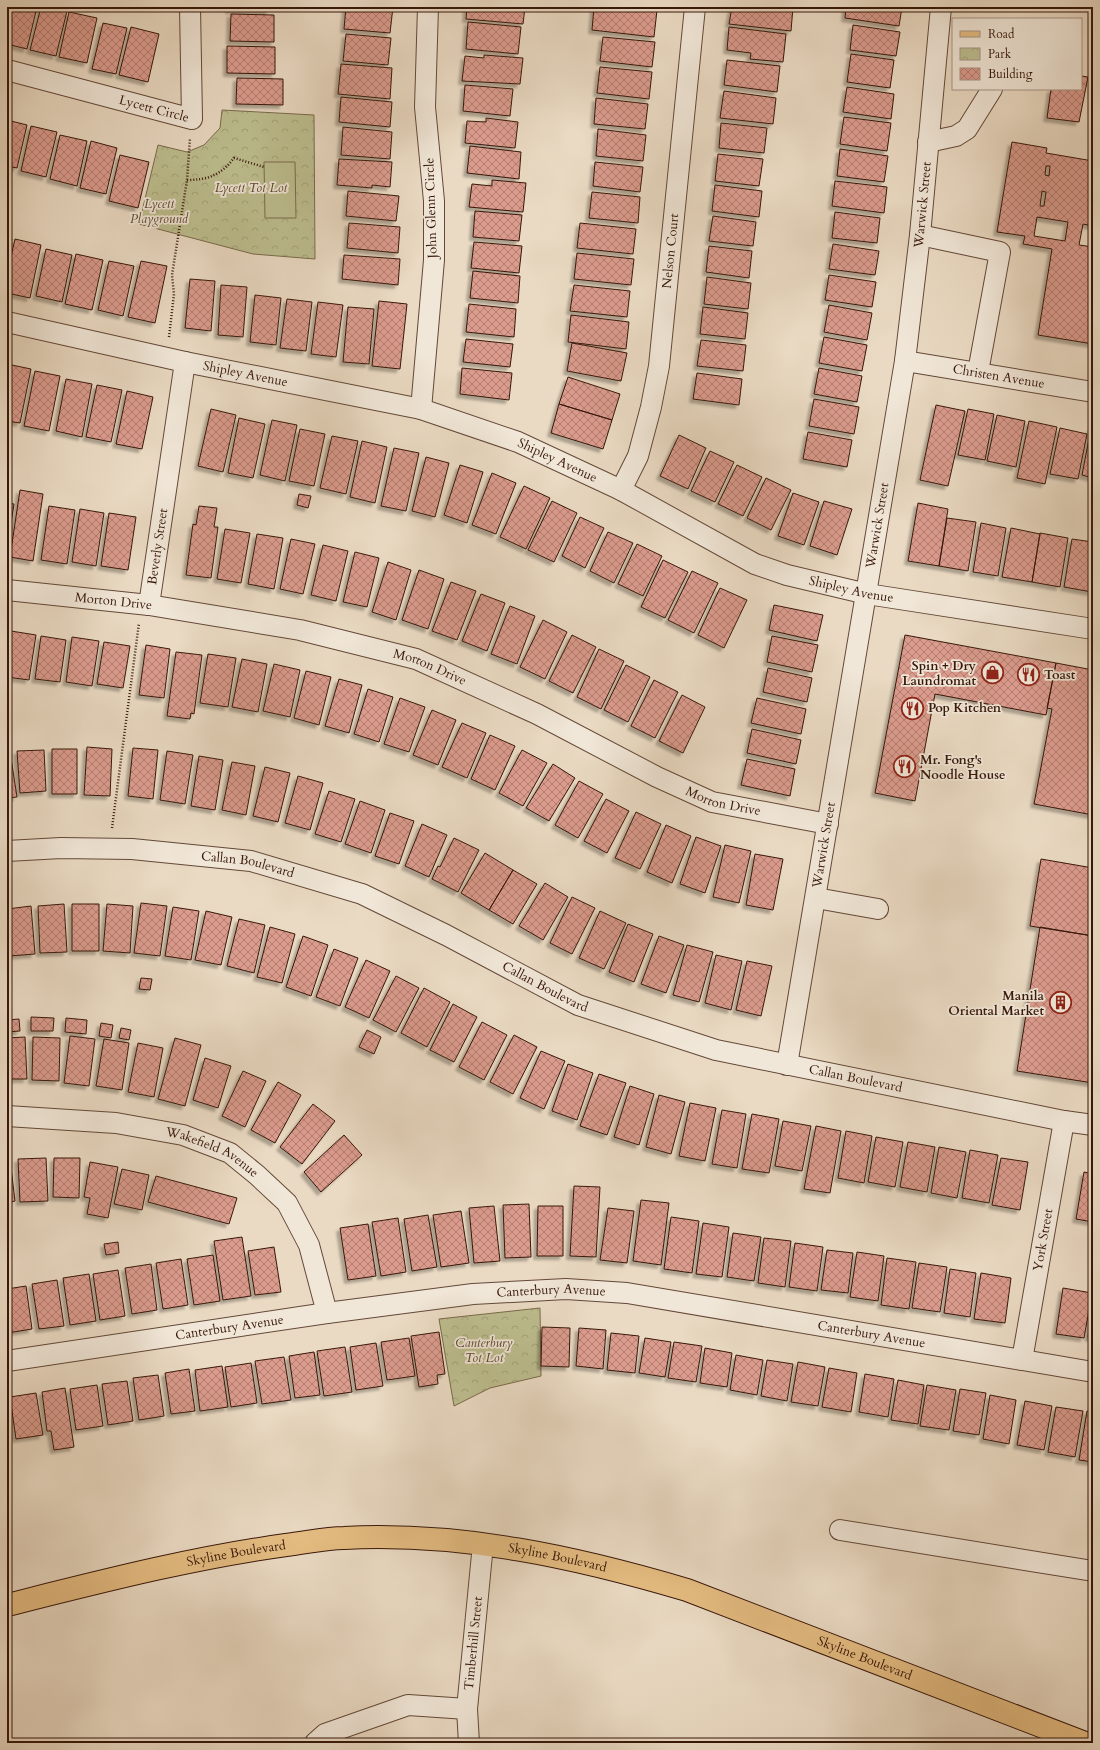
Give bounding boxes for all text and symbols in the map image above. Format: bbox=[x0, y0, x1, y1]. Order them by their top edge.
legend bbox=[952, 18, 1082, 90]
text: Road bbox=[988, 26, 1015, 42]
text: Park bbox=[988, 46, 1012, 62]
text: Building bbox=[988, 66, 1033, 82]
street label: Lycett Circle bbox=[117, 91, 191, 127]
street label: John Glenn Circle bbox=[420, 157, 442, 261]
street label: Warwick Street bbox=[909, 161, 936, 250]
park label: Lycett Tot Lot bbox=[215, 179, 288, 197]
park label: Lycett Playground bbox=[130, 195, 189, 228]
street label: Nelson Court bbox=[658, 213, 683, 290]
street label: Shipley Avenue bbox=[201, 357, 289, 391]
street label: Christen Avenue bbox=[951, 360, 1046, 393]
street label: Shipley Avenue bbox=[515, 434, 600, 487]
street label: Warwick Street bbox=[861, 481, 893, 571]
street label: Beverly Street bbox=[143, 507, 172, 586]
street label: Shipley Avenue bbox=[807, 572, 895, 607]
street label: Morton Drive bbox=[74, 588, 153, 614]
street label: Morton Drive bbox=[391, 645, 469, 690]
place label: Spin + Dry Laundromat bbox=[902, 657, 977, 690]
shop icon: Spin + Dry Laundromat bbox=[979, 660, 1005, 686]
restaurant icon: Toast bbox=[1016, 662, 1042, 688]
place label: Toast bbox=[1044, 666, 1076, 684]
restaurant icon: Pop Kitchen bbox=[900, 695, 926, 721]
place label: Pop Kitchen bbox=[928, 699, 1002, 717]
place label: Mr. Fong's Noodle House bbox=[920, 751, 1006, 784]
restaurant icon: Mr. Fong's Noodle House bbox=[891, 754, 917, 780]
street label: Morton Drive bbox=[683, 782, 762, 820]
street label: Warwick Street bbox=[808, 801, 840, 890]
street label: Callan Boulevard bbox=[200, 847, 297, 882]
street label: Callan Boulevard bbox=[499, 957, 590, 1017]
place label: Manila Oriental Market bbox=[948, 987, 1045, 1020]
building icon: Manila Oriental Market bbox=[1047, 990, 1073, 1016]
street label: Callan Boulevard bbox=[807, 1060, 904, 1097]
street label: Wakefield Avenue bbox=[163, 1123, 262, 1182]
street label: York Street bbox=[1029, 1207, 1057, 1273]
street label: Canterbury Avenue bbox=[496, 1280, 606, 1302]
street label: Canterbury Avenue bbox=[174, 1311, 285, 1345]
street label: Canterbury Avenue bbox=[816, 1316, 927, 1352]
park label: Canterbury Tot Lot bbox=[455, 1334, 513, 1367]
street label: Skyline Boulevard bbox=[185, 1536, 287, 1571]
street label: Skyline Boulevard bbox=[507, 1539, 609, 1577]
street label: Timberhill Street bbox=[460, 1596, 487, 1691]
street label: Skyline Boulevard bbox=[815, 1632, 915, 1685]

